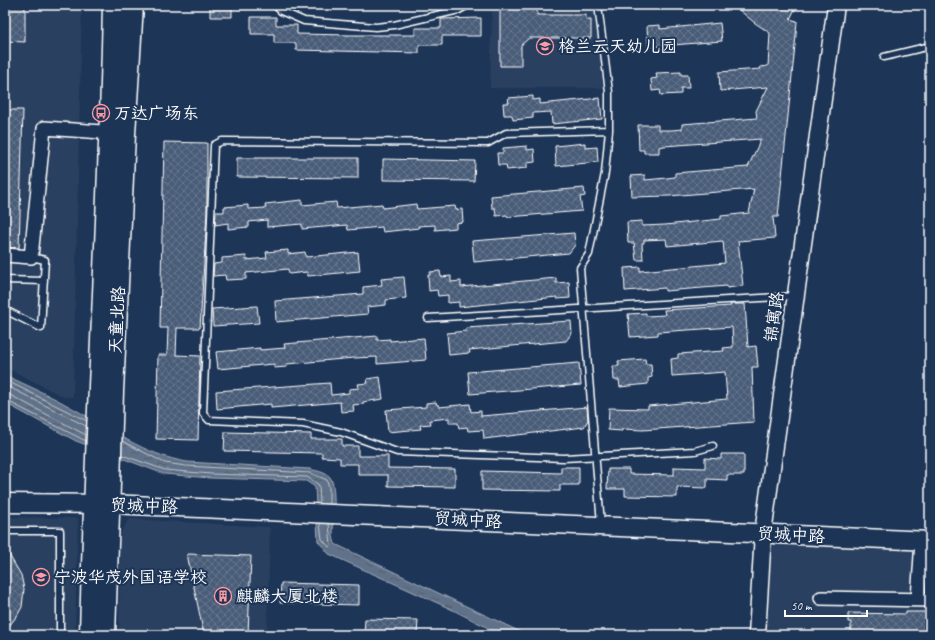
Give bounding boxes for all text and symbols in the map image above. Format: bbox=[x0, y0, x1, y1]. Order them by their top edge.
school or university icon: 格兰云天幼儿园 bbox=[535, 36, 555, 56]
place label: 格兰云天幼儿园 bbox=[558, 36, 677, 57]
bus stop icon: 万达广场东 bbox=[91, 103, 111, 123]
place label: 万达广场东 bbox=[114, 103, 199, 124]
street label: 天童北路 bbox=[105, 285, 129, 355]
street label: 锦寓路 bbox=[760, 290, 788, 344]
street label: 贸城中路 bbox=[110, 494, 178, 518]
street label: 贸城中路 bbox=[433, 508, 503, 532]
street label: 贸城中路 bbox=[756, 523, 826, 547]
school or university icon: 宁波华茂外国语学校 bbox=[31, 567, 51, 587]
place label: 宁波华茂外国语学校 bbox=[54, 567, 207, 588]
building icon: 麒麟大厦北楼 bbox=[213, 586, 233, 606]
place label: 麒麟大厦北楼 bbox=[236, 586, 338, 607]
scale bar bbox=[785, 592, 867, 618]
text: 50 m bbox=[791, 598, 813, 614]

